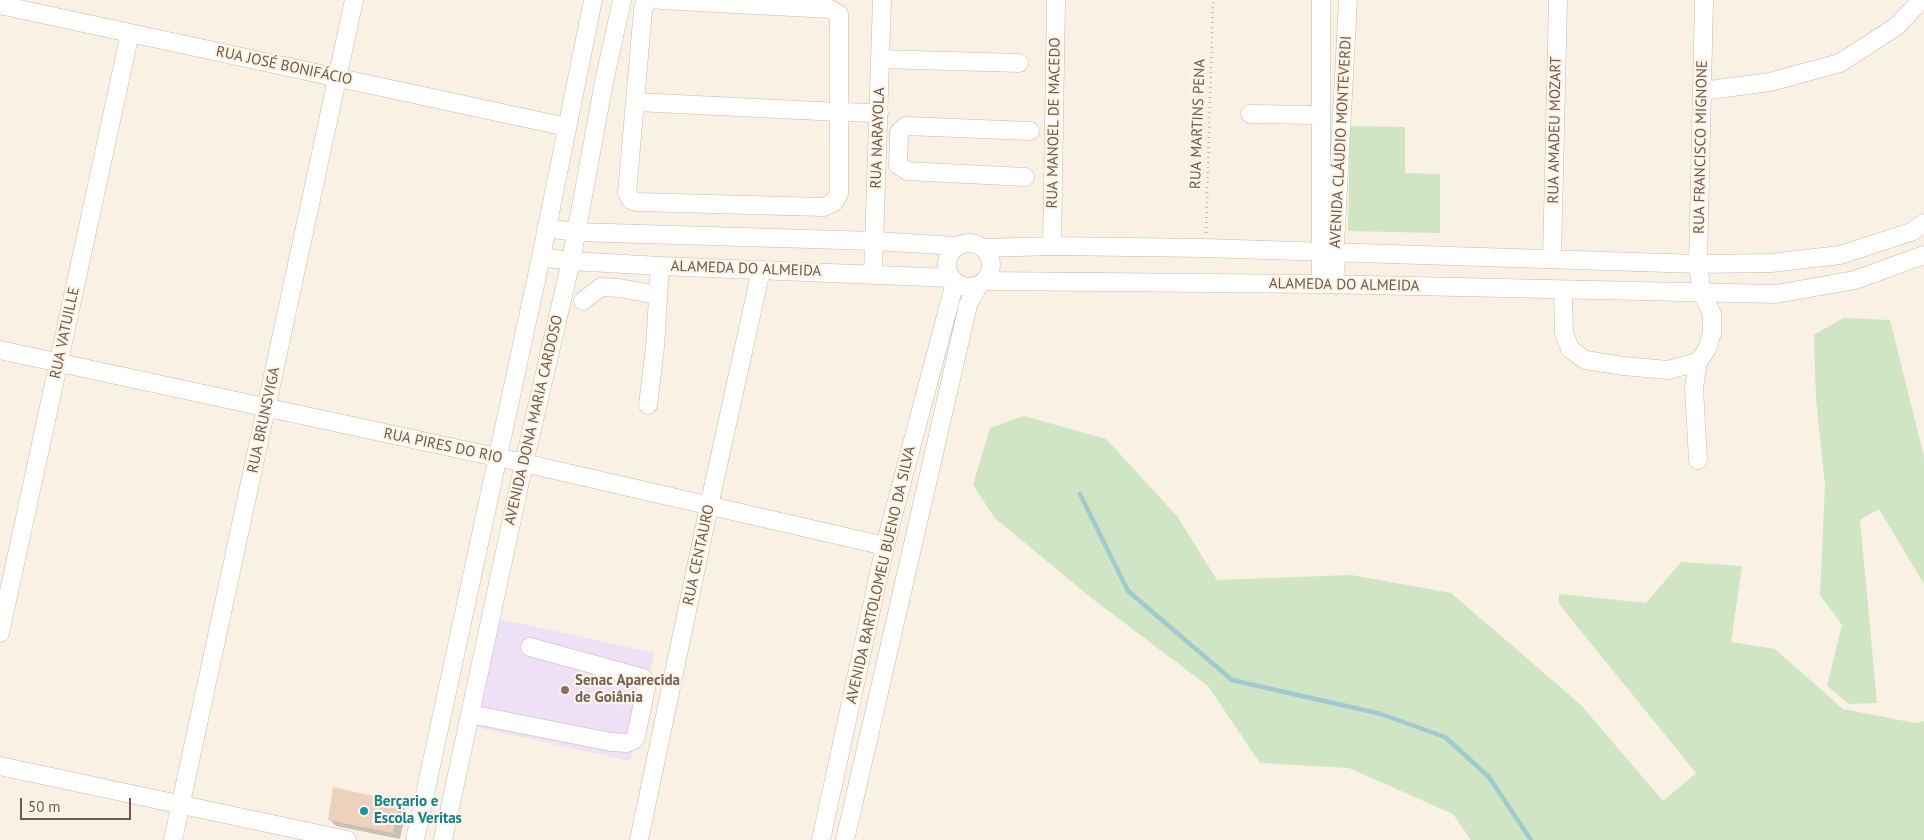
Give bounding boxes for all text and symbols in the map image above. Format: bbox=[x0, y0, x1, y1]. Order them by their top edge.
street label: AVENIDA CLÁUDIO MONTEVERDI bbox=[1326, 35, 1356, 249]
street label: RUA MANOEL DE MACEDO bbox=[1044, 37, 1064, 209]
street label: RUA JOSÉ BONIFÁCIO bbox=[214, 43, 354, 89]
street label: RUA AMADEU MOZART bbox=[1545, 56, 1565, 204]
street label: RUA MARTINS PENA bbox=[1187, 59, 1209, 189]
street label: RUA FRANCISCO MIGNONE bbox=[1690, 60, 1712, 234]
street label: RUA NARAYOLA bbox=[867, 87, 889, 189]
street label: ALAMEDA DO ALMEIDA bbox=[670, 257, 822, 281]
street label: ALAMEDA DO ALMEIDA bbox=[1269, 275, 1419, 295]
street label: RUA VATUILLE bbox=[47, 286, 83, 380]
street label: AVENIDA DONA MARIA CARDOSO bbox=[501, 313, 567, 527]
street label: RUA BRUNSVIGA bbox=[244, 365, 284, 475]
street label: RUA PIRES DO RIO bbox=[382, 425, 504, 467]
street label: AVENIDA BARTOLOMEU BUENO DA SILVA bbox=[843, 444, 919, 706]
street label: RUA CENTAURO bbox=[680, 503, 718, 607]
place label: Senac Aparecida de Goiânia bbox=[575, 672, 680, 707]
marker: Senac Aparecida de Goiânia bbox=[559, 684, 571, 696]
scale bar bbox=[22, 788, 134, 820]
place label: Berçario e Escola Veritas bbox=[374, 793, 462, 828]
text: 50 m bbox=[28, 797, 61, 816]
marker: Berçario e Escola Veritas bbox=[358, 805, 370, 817]

